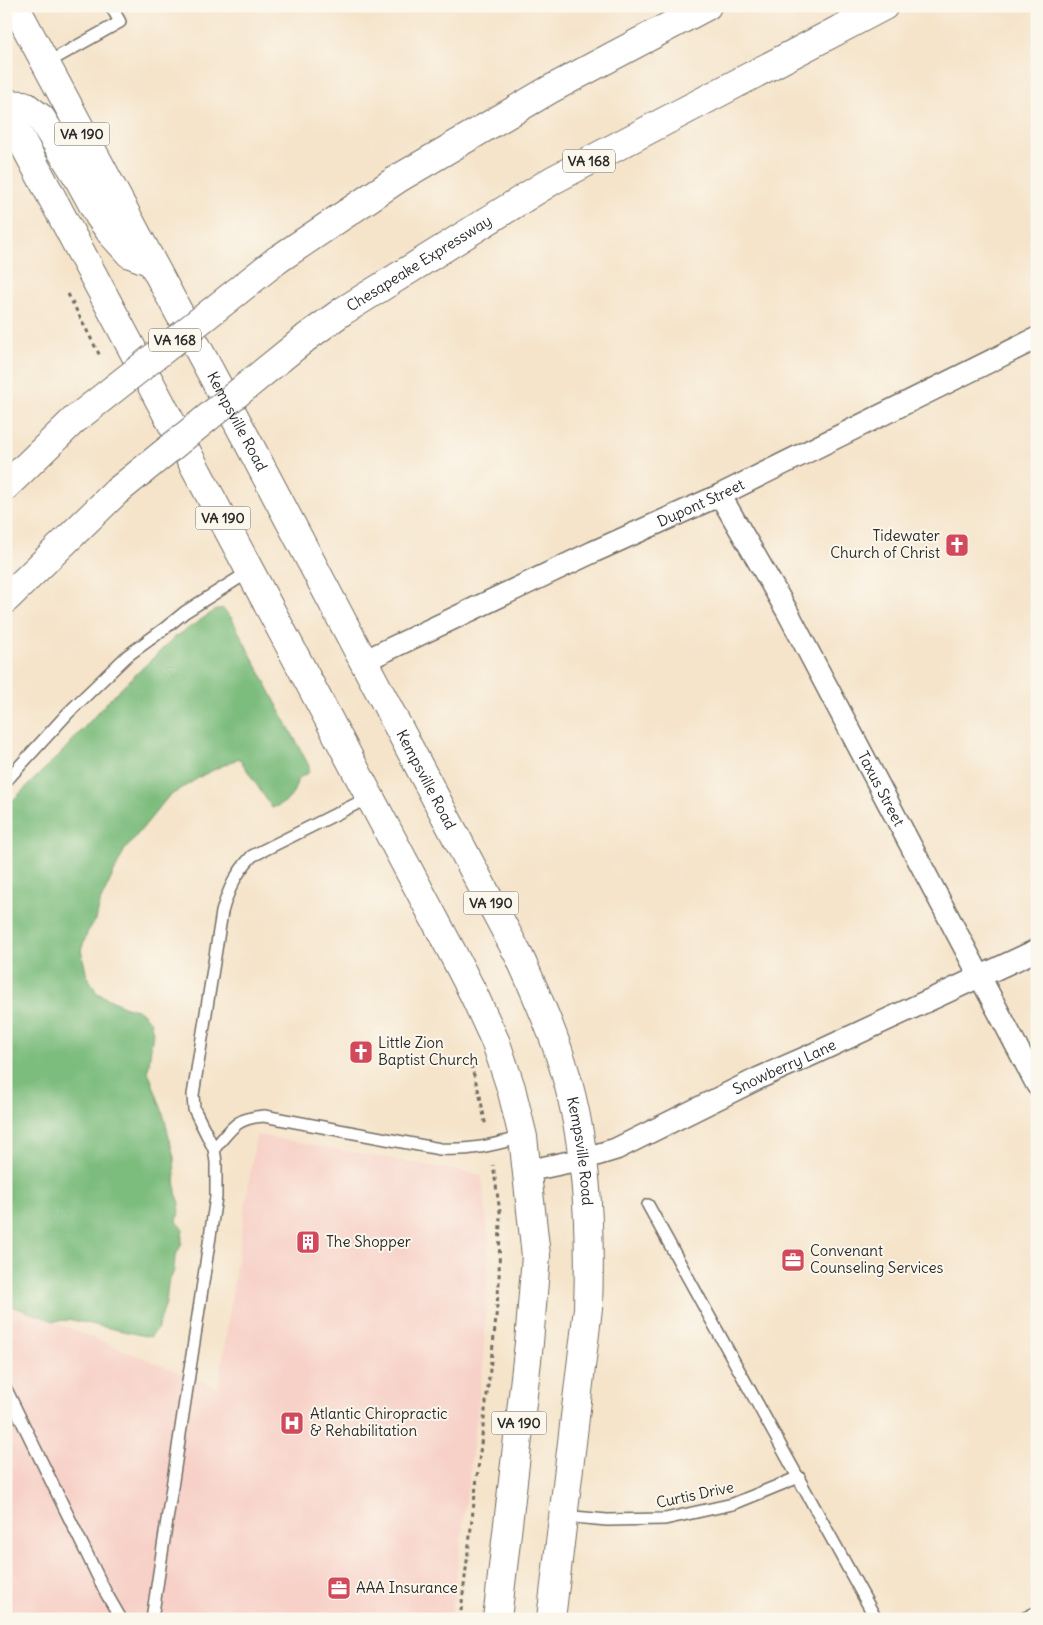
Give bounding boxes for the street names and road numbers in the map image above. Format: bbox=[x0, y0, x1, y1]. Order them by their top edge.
road number: VA 190 bbox=[54, 122, 110, 146]
road number: VA 168 bbox=[563, 150, 615, 172]
street label: Chesapeake Expressway bbox=[343, 211, 495, 316]
road number: VA 168 bbox=[149, 328, 201, 352]
street label: Kempsville Road bbox=[203, 368, 272, 474]
street label: Dupont Street bbox=[654, 474, 747, 531]
road number: VA 190 bbox=[196, 506, 250, 530]
street label: Kempsville Road bbox=[392, 726, 460, 833]
street label: Taxus Street bbox=[854, 748, 909, 829]
road number: VA 190 bbox=[464, 891, 518, 914]
street label: Snowberry Lane bbox=[729, 1035, 839, 1099]
street label: Kempsville Road bbox=[563, 1095, 597, 1206]
road number: VA 190 bbox=[492, 1412, 546, 1435]
street label: Curtis Drive bbox=[654, 1477, 735, 1512]

